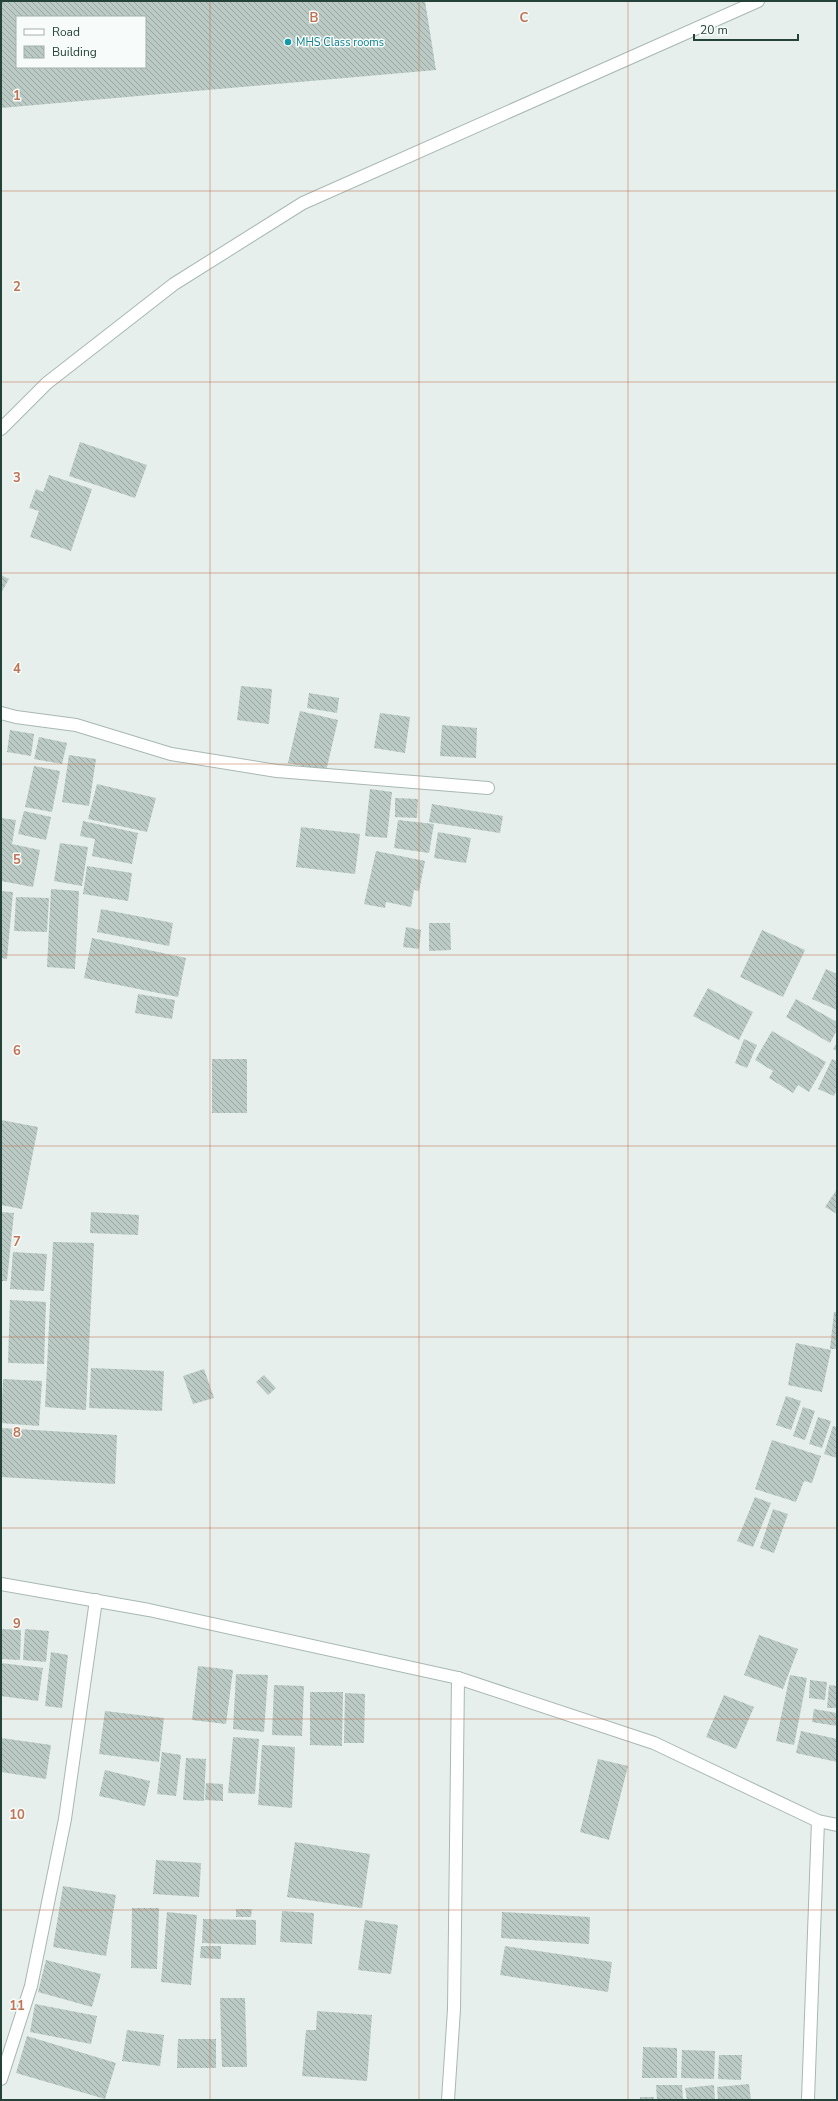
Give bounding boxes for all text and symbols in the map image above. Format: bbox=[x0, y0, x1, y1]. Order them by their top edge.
text: B bbox=[310, 9, 319, 27]
text: C bbox=[520, 9, 529, 27]
legend bbox=[16, 16, 146, 68]
scale bar bbox=[694, 16, 798, 42]
text: 20 m bbox=[700, 22, 728, 38]
text: Road bbox=[52, 24, 80, 40]
place label: MHS Class rooms bbox=[296, 35, 384, 50]
marker: MHS Class rooms bbox=[283, 37, 293, 47]
text: Building bbox=[52, 44, 97, 60]
text: 1 bbox=[13, 87, 21, 105]
text: 2 bbox=[13, 278, 21, 296]
text: 3 bbox=[13, 469, 21, 487]
text: 4 bbox=[13, 660, 21, 678]
text: 5 bbox=[13, 851, 21, 869]
text: 6 bbox=[13, 1042, 21, 1060]
text: 7 bbox=[13, 1233, 21, 1251]
text: 8 bbox=[13, 1424, 21, 1442]
text: 9 bbox=[13, 1615, 21, 1633]
text: 10 bbox=[9, 1806, 25, 1824]
text: 11 bbox=[9, 1997, 25, 2015]

